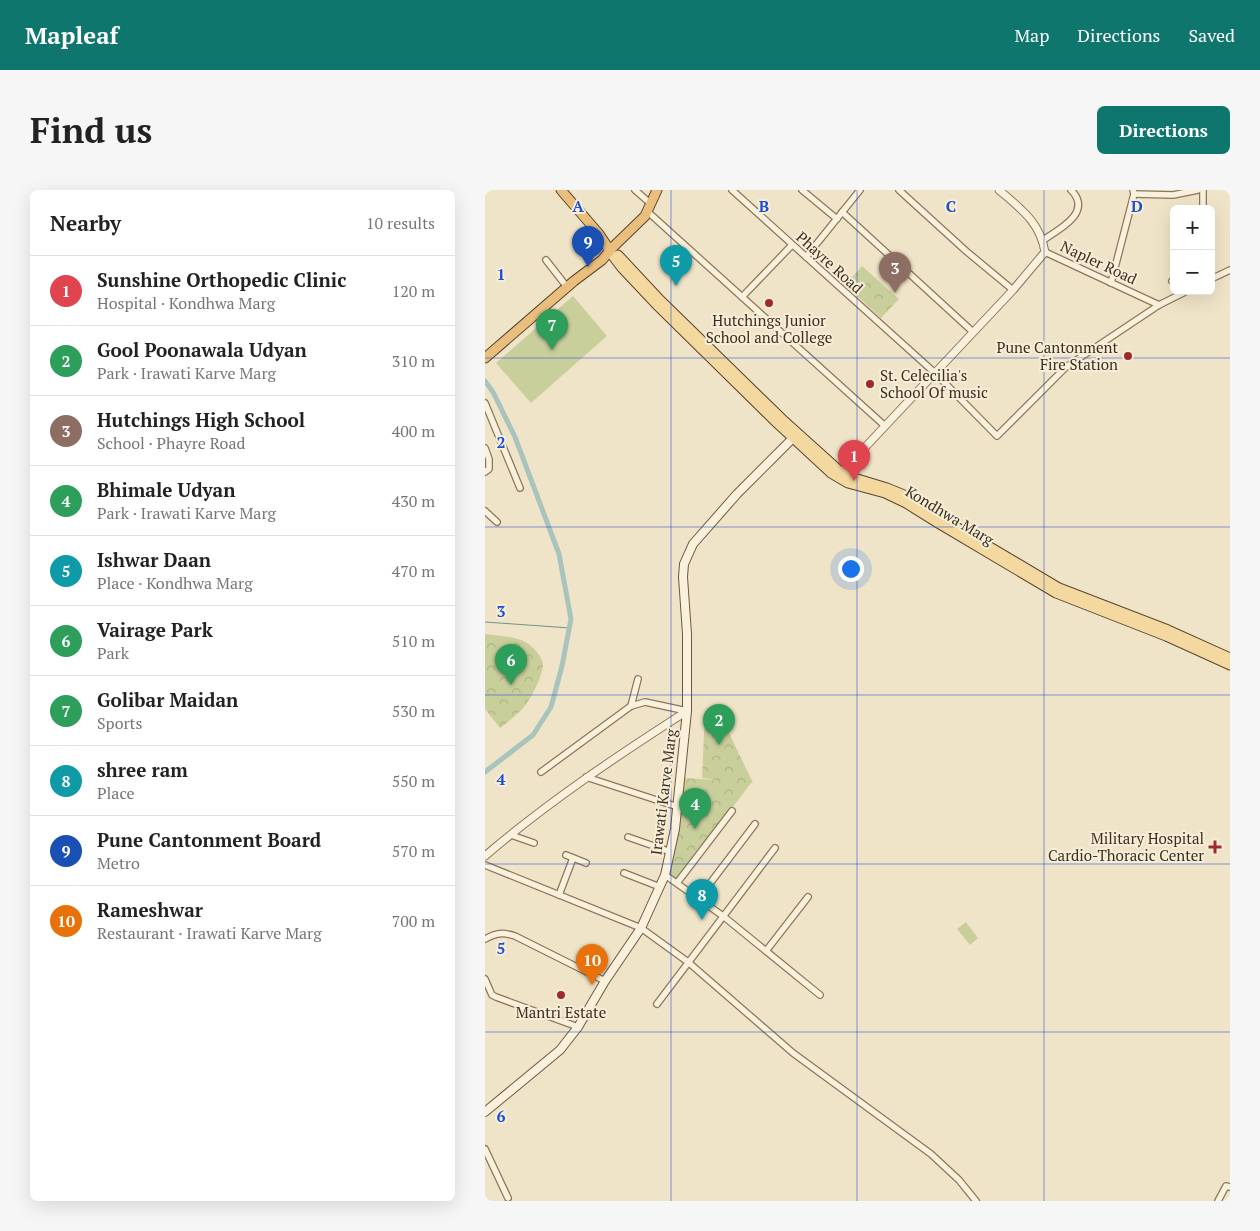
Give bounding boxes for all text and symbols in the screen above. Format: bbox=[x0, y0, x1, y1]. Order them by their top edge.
text: Mapleaf bbox=[25, 19, 118, 51]
text: Map bbox=[1014, 23, 1049, 47]
text: Directions bbox=[1077, 23, 1160, 47]
text: Saved bbox=[1188, 23, 1235, 47]
button: Directions bbox=[1097, 106, 1230, 154]
text: Find us bbox=[30, 107, 152, 153]
text: A bbox=[572, 195, 584, 217]
text: B bbox=[759, 195, 769, 217]
text: C bbox=[946, 195, 956, 217]
text: D bbox=[1131, 195, 1143, 217]
map controls bbox=[1170, 205, 1215, 295]
button: + bbox=[1170, 205, 1215, 250]
text: Nearby bbox=[50, 209, 121, 237]
text: 10 results bbox=[366, 212, 435, 234]
pin: 9 bbox=[572, 226, 604, 267]
street label: Phayre Road bbox=[792, 227, 868, 297]
street label: Napler Road bbox=[1058, 236, 1140, 288]
pin: 5 bbox=[660, 245, 692, 286]
button: − bbox=[1170, 250, 1215, 295]
pin: 3 bbox=[879, 252, 911, 293]
text: 1 bbox=[496, 263, 506, 285]
text: Sunshine Orthopedic Clinic bbox=[97, 267, 346, 292]
text: 1 bbox=[61, 280, 71, 302]
text: 120 m bbox=[392, 280, 435, 302]
text: Hospital · Kondhwa Marg bbox=[97, 292, 275, 314]
marker: Hutchings Junior School and College bbox=[763, 297, 775, 309]
pin: 7 bbox=[536, 309, 568, 350]
place label: Hutchings Junior School and College bbox=[706, 310, 832, 347]
text: Gool Poonawala Udyan bbox=[97, 337, 307, 362]
place label: Pune Cantonment Fire Station bbox=[996, 337, 1118, 374]
text: 2 bbox=[61, 350, 71, 372]
text: 310 m bbox=[392, 350, 435, 372]
marker: Pune Cantonment Fire Station bbox=[1122, 350, 1134, 362]
text: Park · Irawati Karve Marg bbox=[97, 362, 276, 384]
place label: St. Celecilia's School Of music bbox=[880, 365, 988, 402]
marker: St. Celecilia's School Of music bbox=[864, 378, 876, 390]
text: Hutchings High School bbox=[97, 407, 305, 432]
text: 3 bbox=[61, 420, 71, 442]
text: 400 m bbox=[392, 420, 435, 442]
text: 2 bbox=[496, 431, 506, 453]
text: School · Phayre Road bbox=[97, 432, 245, 454]
pin: 1 bbox=[838, 440, 870, 481]
text: Bhimale Udyan bbox=[97, 477, 235, 502]
street label: Kondhwa Marg bbox=[902, 481, 999, 550]
text: 4 bbox=[61, 490, 71, 512]
text: 430 m bbox=[392, 490, 435, 512]
text: Park · Irawati Karve Marg bbox=[97, 502, 276, 524]
text: Ishwar Daan bbox=[97, 547, 211, 572]
your location bbox=[838, 556, 864, 582]
text: 5 bbox=[61, 560, 71, 582]
text: 470 m bbox=[392, 560, 435, 582]
text: Place · Kondhwa Marg bbox=[97, 572, 253, 594]
text: 3 bbox=[496, 600, 506, 622]
text: Vairage Park bbox=[97, 617, 213, 642]
text: 6 bbox=[61, 630, 71, 652]
text: 510 m bbox=[392, 630, 435, 652]
text: Park bbox=[97, 642, 129, 664]
pin: 6 bbox=[495, 644, 527, 685]
text: Golibar Maidan bbox=[97, 687, 238, 712]
text: 7 bbox=[61, 700, 71, 722]
text: 530 m bbox=[392, 700, 435, 722]
pin: 2 bbox=[703, 704, 735, 745]
text: Sports bbox=[97, 712, 143, 734]
street label: Irawati Karve Marg bbox=[645, 727, 681, 856]
text: shree ram bbox=[97, 757, 188, 782]
text: 4 bbox=[496, 768, 506, 790]
text: 8 bbox=[61, 770, 71, 792]
text: 550 m bbox=[392, 770, 435, 792]
text: Place bbox=[97, 782, 135, 804]
pin: 4 bbox=[679, 788, 711, 829]
text: Pune Cantonment Board bbox=[97, 827, 321, 852]
place label: Military Hospital Cardio-Thoracic Center bbox=[1048, 828, 1204, 865]
text: 9 bbox=[61, 840, 71, 862]
text: 570 m bbox=[392, 840, 435, 862]
marker: Military Hospital Cardio-Thoracic Center bbox=[1208, 840, 1222, 854]
text: Metro bbox=[97, 852, 140, 874]
pin: 8 bbox=[686, 879, 718, 920]
text: Rameshwar bbox=[97, 897, 203, 922]
text: 10 bbox=[57, 910, 75, 932]
text: 700 m bbox=[392, 910, 435, 932]
text: Restaurant · Irawati Karve Marg bbox=[97, 922, 322, 944]
text: 5 bbox=[496, 937, 506, 959]
pin: 10 bbox=[576, 944, 608, 985]
marker: Mantri Estate bbox=[555, 989, 567, 1001]
place label: Mantri Estate bbox=[516, 1002, 606, 1022]
text: 6 bbox=[496, 1105, 506, 1127]

